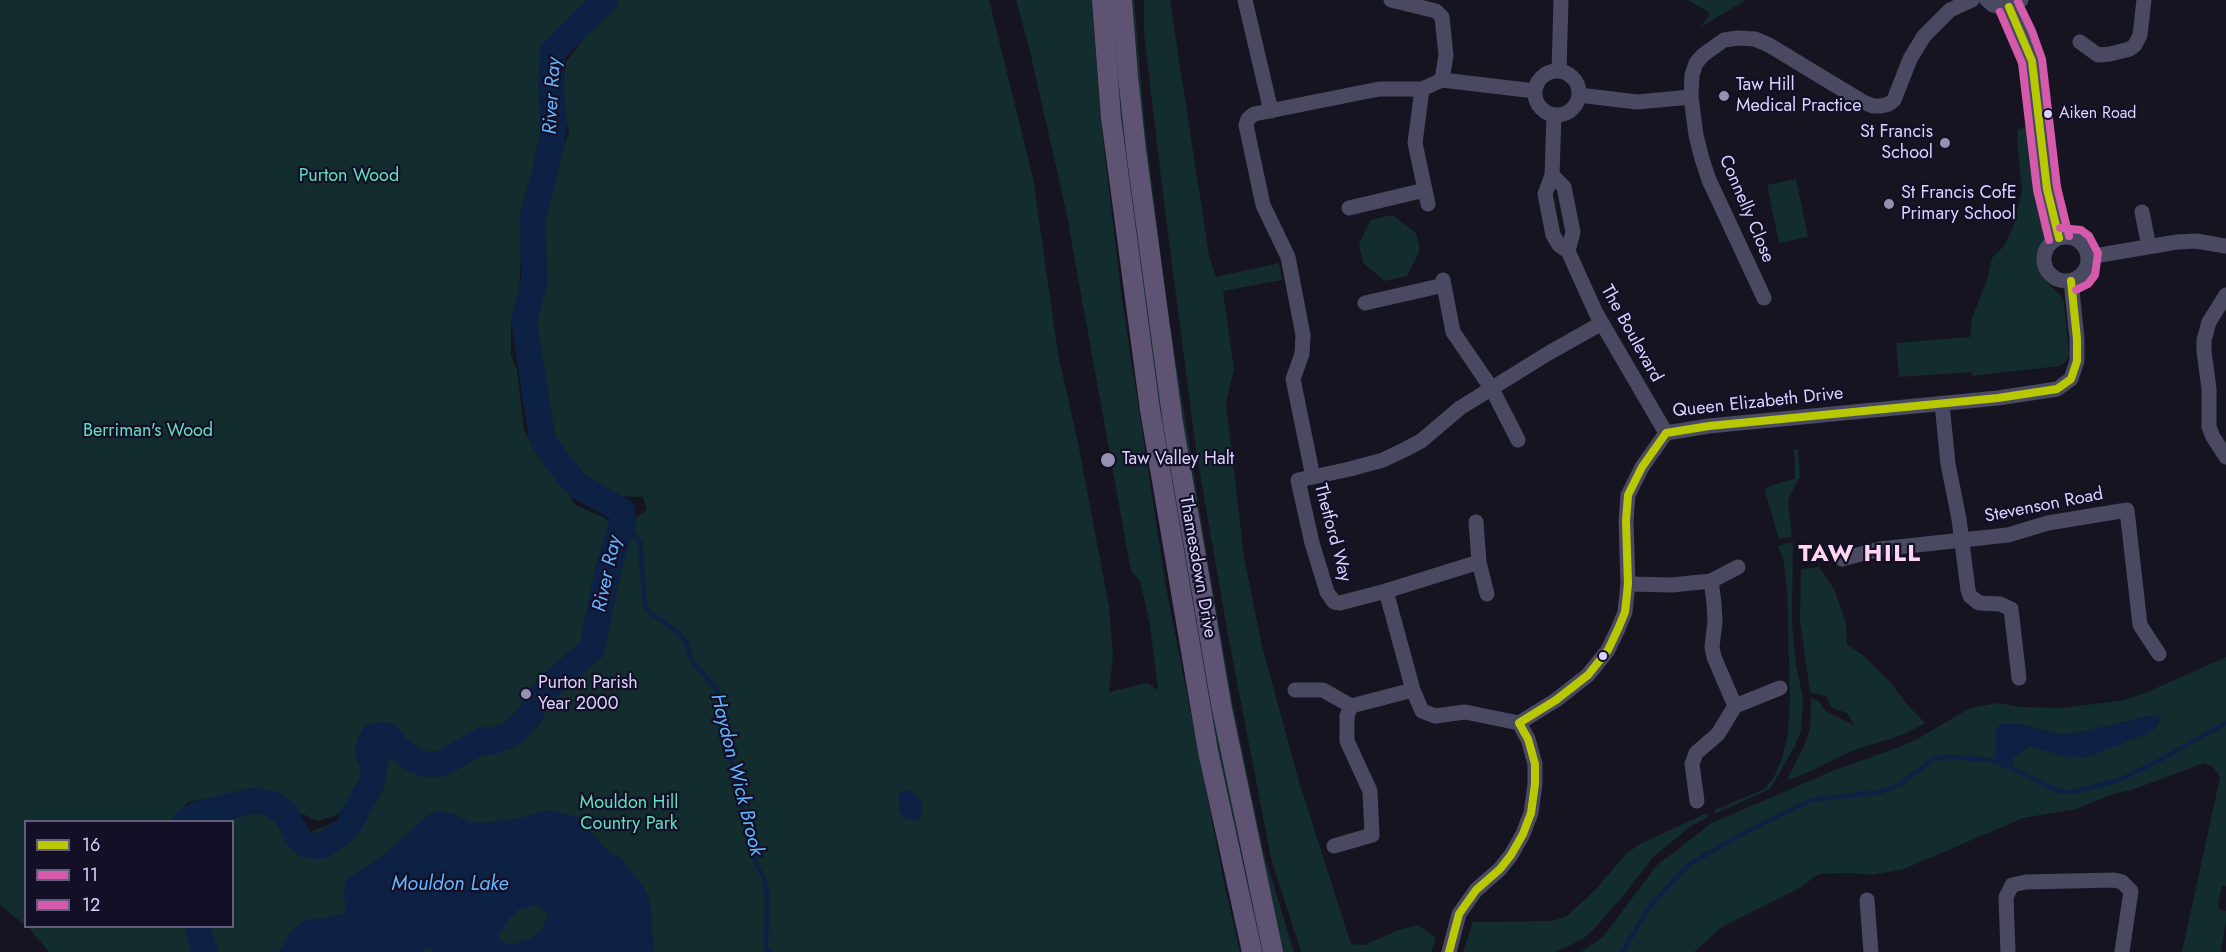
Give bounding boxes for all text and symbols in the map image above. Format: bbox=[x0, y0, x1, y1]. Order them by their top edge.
water label: River Ray bbox=[539, 57, 567, 135]
place label: Taw Hill Medical Practice bbox=[1736, 75, 1861, 118]
marker: Taw Hill Medical Practice bbox=[1717, 89, 1731, 103]
place label: Aiken Road bbox=[2059, 104, 2136, 124]
marker: Aiken Road bbox=[2042, 108, 2054, 120]
place label: St Francis School bbox=[1860, 122, 1933, 164]
marker: St Francis School bbox=[1938, 136, 1952, 150]
street label: Connelly Close bbox=[1714, 152, 1778, 266]
park label: Purton Wood bbox=[299, 166, 399, 188]
place label: St Francis CofE Primary School bbox=[1901, 183, 2017, 226]
marker: St Francis CofE Primary School bbox=[1882, 197, 1896, 211]
street label: The Boulevard bbox=[1595, 282, 1667, 386]
street label: Queen Elizabeth Drive bbox=[1672, 383, 1844, 423]
park label: Berriman's Wood bbox=[83, 421, 213, 443]
place label: Taw Valley Halt bbox=[1122, 449, 1234, 471]
marker: Taw Valley Halt bbox=[1099, 451, 1117, 469]
street label: Thetford Way bbox=[1309, 482, 1355, 584]
street label: Stevenson Road bbox=[1983, 484, 2105, 528]
street label: Thamesdown Drive bbox=[1174, 494, 1220, 640]
water label: River Ray bbox=[588, 534, 628, 614]
district label: TAW HILL bbox=[1799, 541, 1921, 569]
unlabelled marker bbox=[1597, 650, 1609, 662]
place label: Purton Parish Year 2000 bbox=[538, 673, 638, 716]
marker: Purton Parish Year 2000 bbox=[519, 687, 533, 701]
water label: Haydon Wick Brook bbox=[704, 691, 768, 859]
park label: Mouldon Hill Country Park bbox=[580, 793, 678, 836]
legend bbox=[24, 820, 234, 928]
text: 16 bbox=[82, 832, 100, 858]
text: 11 bbox=[82, 862, 98, 888]
water label: Mouldon Lake bbox=[392, 873, 508, 897]
text: 12 bbox=[82, 892, 100, 918]

